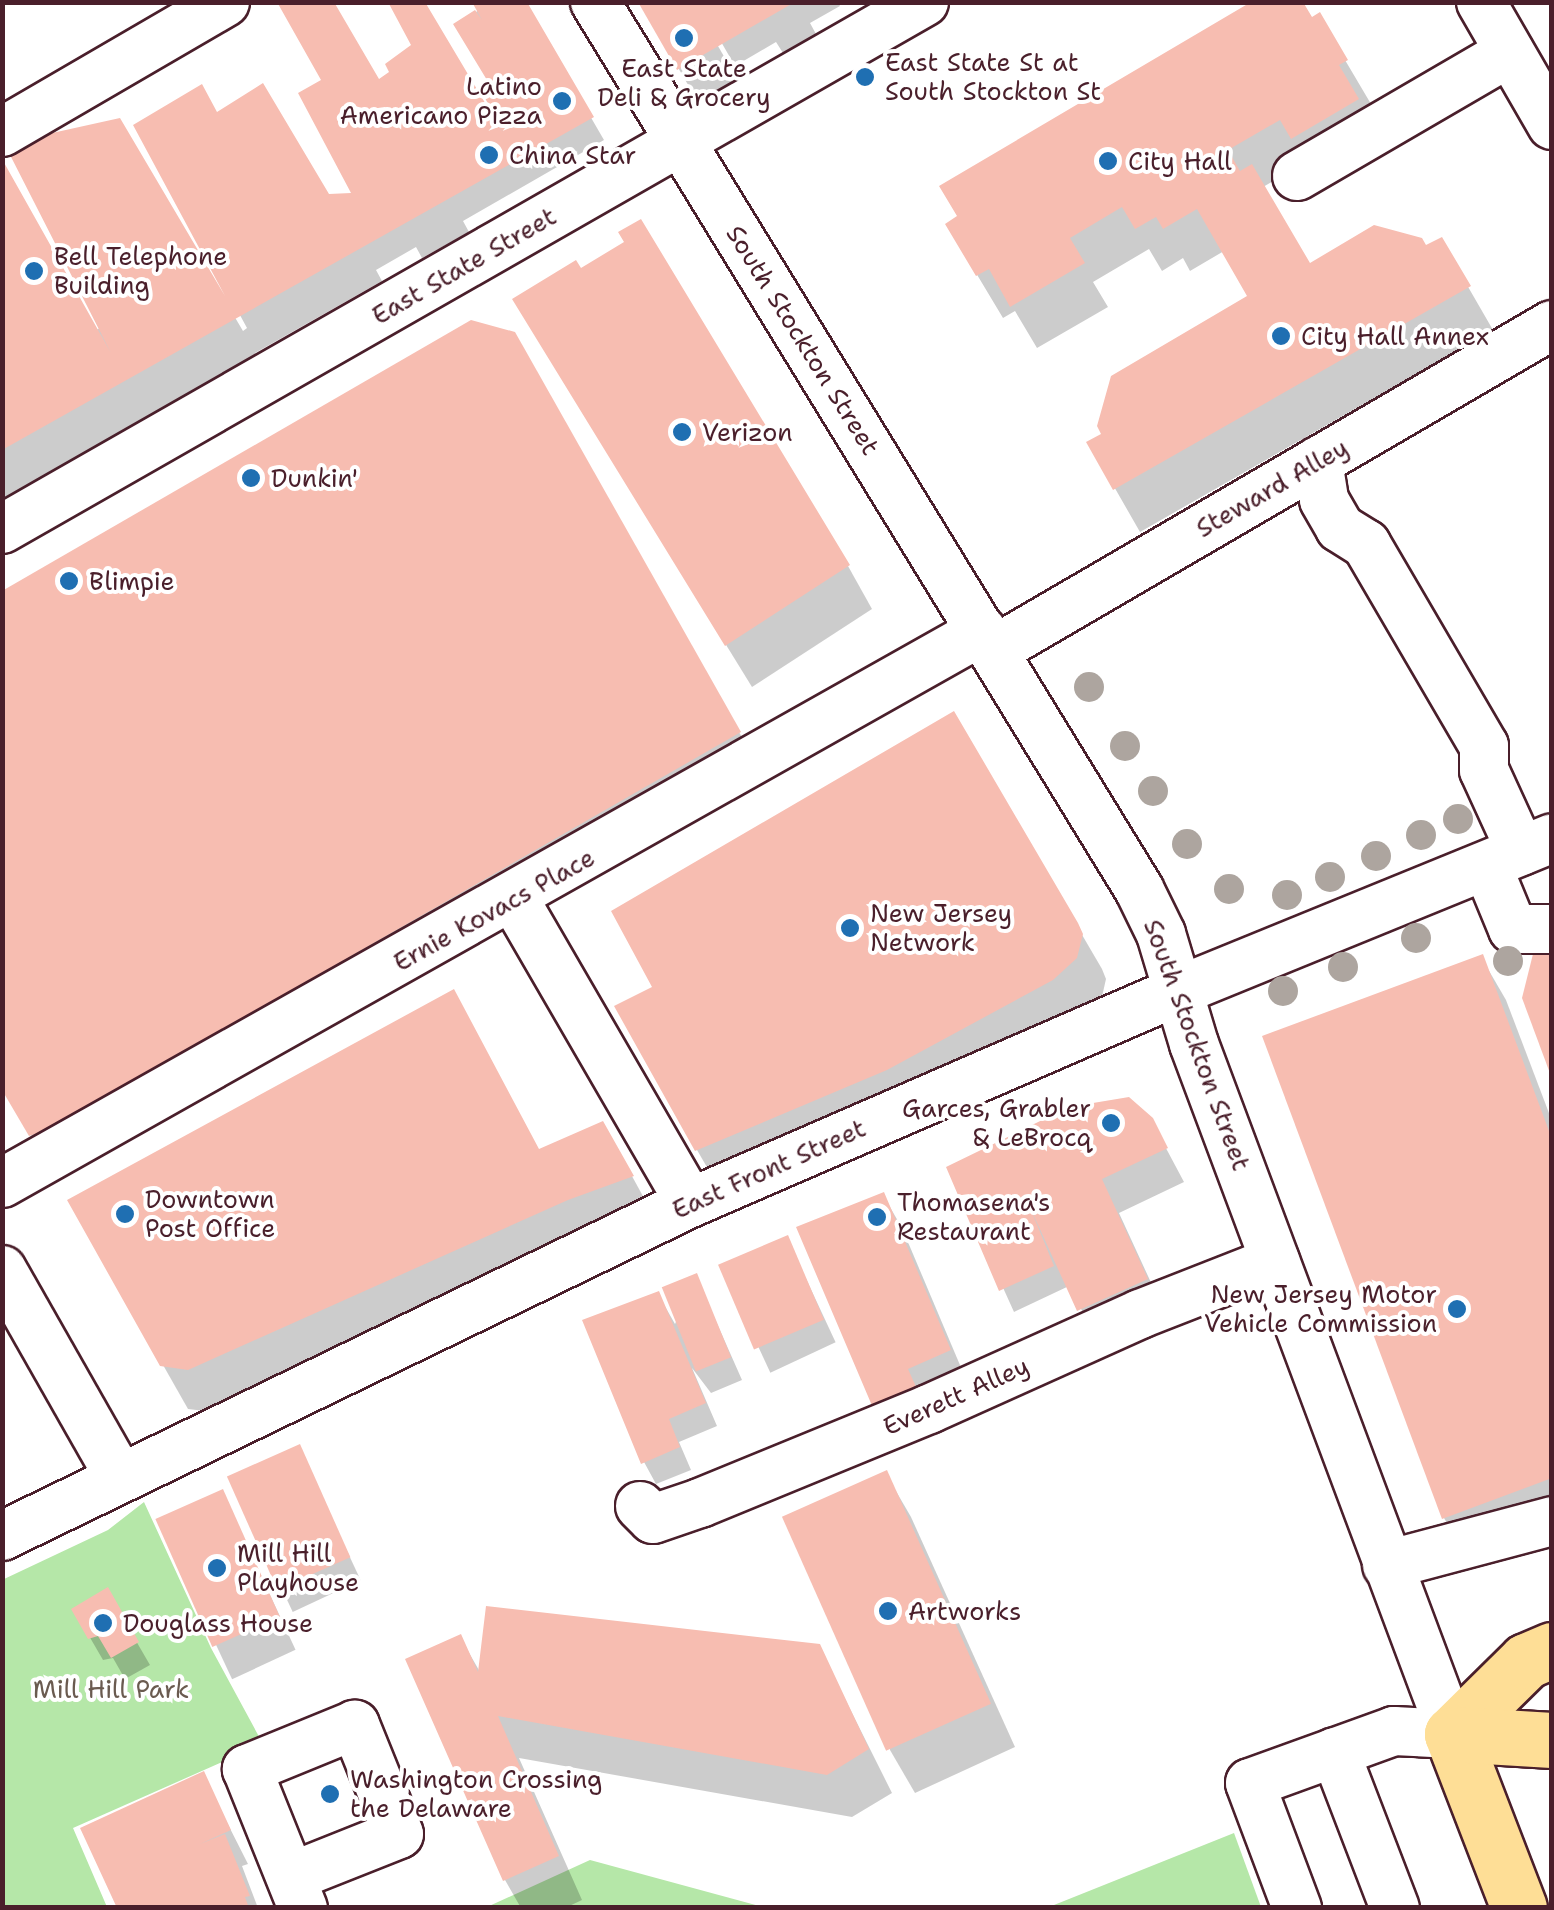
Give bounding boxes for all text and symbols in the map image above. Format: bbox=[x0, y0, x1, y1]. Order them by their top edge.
marker: East State Deli & Grocery bbox=[673, 27, 695, 49]
place label: East State St at South Stockton St bbox=[885, 48, 1101, 107]
place label: East State Deli & Grocery bbox=[597, 54, 771, 113]
marker: East State St at South Stockton St bbox=[854, 66, 876, 88]
place label: Latino Americano Pizza bbox=[340, 72, 542, 131]
marker: Latino Americano Pizza bbox=[551, 90, 573, 112]
place label: China Star bbox=[509, 140, 636, 170]
marker: China Star bbox=[478, 144, 500, 166]
place label: City Hall bbox=[1128, 146, 1232, 176]
marker: City Hall bbox=[1097, 150, 1119, 172]
street label: East State Street bbox=[367, 201, 561, 331]
street label: South Stockton Street bbox=[720, 220, 886, 460]
place label: Bell Telephone Building bbox=[54, 242, 227, 301]
marker: Bell Telephone Building bbox=[23, 260, 45, 282]
place label: City Hall Annex bbox=[1301, 321, 1489, 351]
marker: City Hall Annex bbox=[1270, 325, 1292, 347]
place label: Verizon bbox=[702, 417, 793, 447]
marker: Verizon bbox=[671, 421, 693, 443]
street label: Steward Alley bbox=[1191, 432, 1353, 544]
place label: Dunkin' bbox=[271, 463, 358, 493]
marker: Dunkin' bbox=[240, 467, 262, 489]
place label: Blimpie bbox=[89, 566, 175, 596]
marker: Blimpie bbox=[58, 570, 80, 592]
street label: Ernie Kovacs Place bbox=[388, 842, 600, 978]
place label: New Jersey Network bbox=[870, 899, 1012, 958]
street label: South Stockton Street bbox=[1138, 915, 1256, 1175]
marker: New Jersey Network bbox=[839, 917, 861, 939]
place label: Garces, Grabler & LeBrocq bbox=[902, 1094, 1091, 1153]
marker: Garces, Grabler & LeBrocq bbox=[1100, 1112, 1122, 1134]
street label: East Front Street bbox=[668, 1113, 870, 1225]
place label: Downtown Post Office bbox=[145, 1185, 275, 1244]
place label: Thomasena's Restaurant bbox=[897, 1188, 1050, 1247]
marker: Downtown Post Office bbox=[114, 1203, 136, 1225]
marker: Thomasena's Restaurant bbox=[866, 1206, 888, 1228]
place label: New Jersey Motor Vehicle Commission bbox=[1204, 1280, 1437, 1339]
marker: New Jersey Motor Vehicle Commission bbox=[1446, 1298, 1468, 1320]
street label: Everett Alley bbox=[878, 1351, 1034, 1441]
place label: Mill Hill Playhouse bbox=[237, 1539, 359, 1598]
marker: Mill Hill Playhouse bbox=[206, 1557, 228, 1579]
place label: Artworks bbox=[908, 1596, 1021, 1626]
marker: Artworks bbox=[877, 1600, 899, 1622]
place label: Douglass House bbox=[123, 1608, 313, 1638]
marker: Douglass House bbox=[92, 1612, 114, 1634]
park label: Mill Hill Park bbox=[33, 1674, 189, 1704]
place label: Washington Crossing the Delaware bbox=[350, 1765, 602, 1824]
marker: Washington Crossing the Delaware bbox=[319, 1783, 341, 1805]

